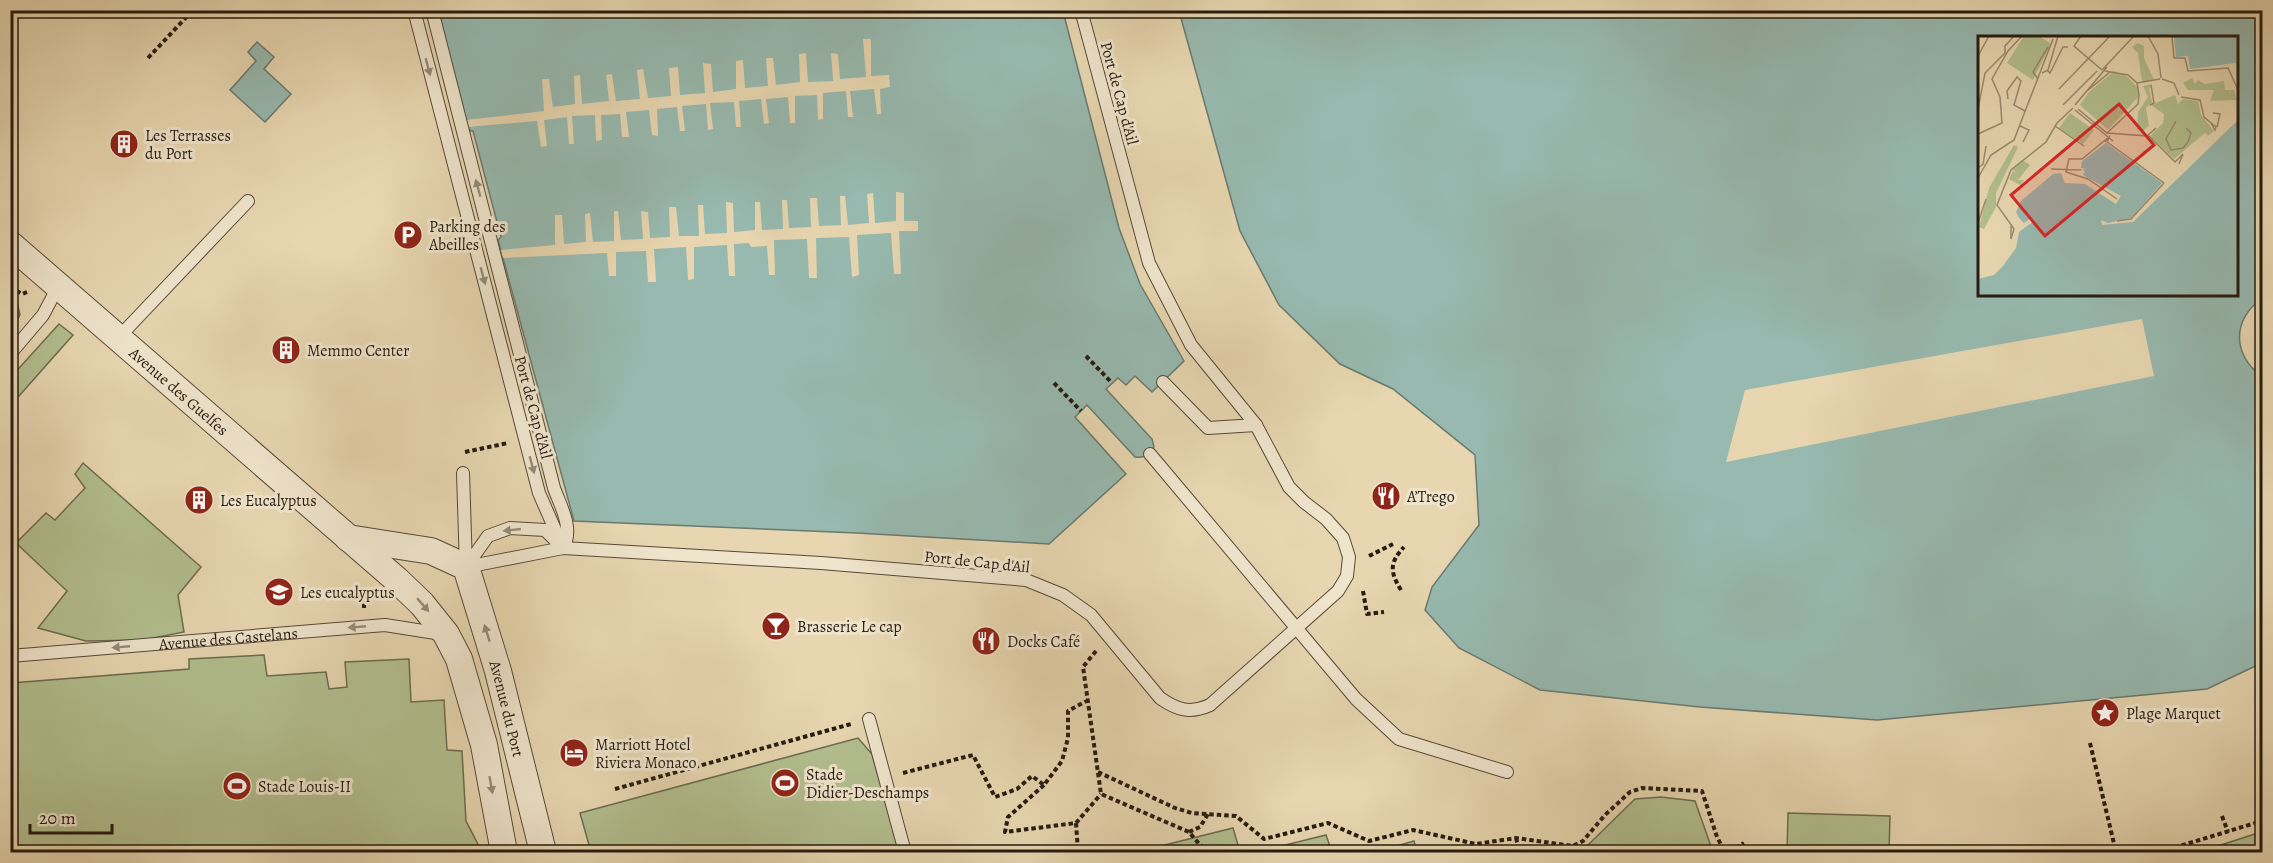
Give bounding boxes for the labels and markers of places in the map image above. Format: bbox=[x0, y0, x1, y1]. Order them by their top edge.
place label: Les Terrasses du Port bbox=[145, 125, 231, 165]
building icon: Les Terrasses du Port bbox=[108, 128, 140, 160]
place label: Parking des Abeilles bbox=[428, 216, 506, 256]
parking icon: Parking des Abeilles bbox=[392, 219, 424, 251]
building icon: Memmo Center bbox=[270, 334, 302, 366]
place label: Memmo Center bbox=[307, 340, 409, 362]
restaurant icon: A’Trego bbox=[1370, 480, 1402, 512]
building icon: Les Eucalyptus bbox=[183, 484, 215, 516]
place label: A’Trego bbox=[1406, 486, 1455, 508]
place label: Les Eucalyptus bbox=[220, 490, 317, 512]
school or university icon: Les eucalyptus bbox=[263, 576, 295, 608]
place label: Les eucalyptus bbox=[300, 582, 395, 604]
bar icon: Brasserie Le cap bbox=[760, 610, 792, 642]
place label: Brasserie Le cap bbox=[797, 616, 902, 638]
restaurant icon: Docks Café bbox=[970, 625, 1002, 657]
place label: Docks Café bbox=[1007, 631, 1080, 653]
place icon: Plage Marquet bbox=[2089, 697, 2121, 729]
place label: Plage Marquet bbox=[2126, 703, 2221, 725]
place label: Marriott Hotel Riviera Monaco bbox=[595, 734, 696, 774]
hotel icon: Marriott Hotel Riviera Monaco bbox=[558, 737, 590, 769]
place label: Stade Didier-Deschamps bbox=[806, 764, 929, 804]
sports icon: Stade Didier-Deschamps bbox=[769, 767, 801, 799]
sports icon: Stade Louis-II bbox=[221, 770, 253, 802]
place label: Stade Louis-II bbox=[258, 776, 351, 798]

